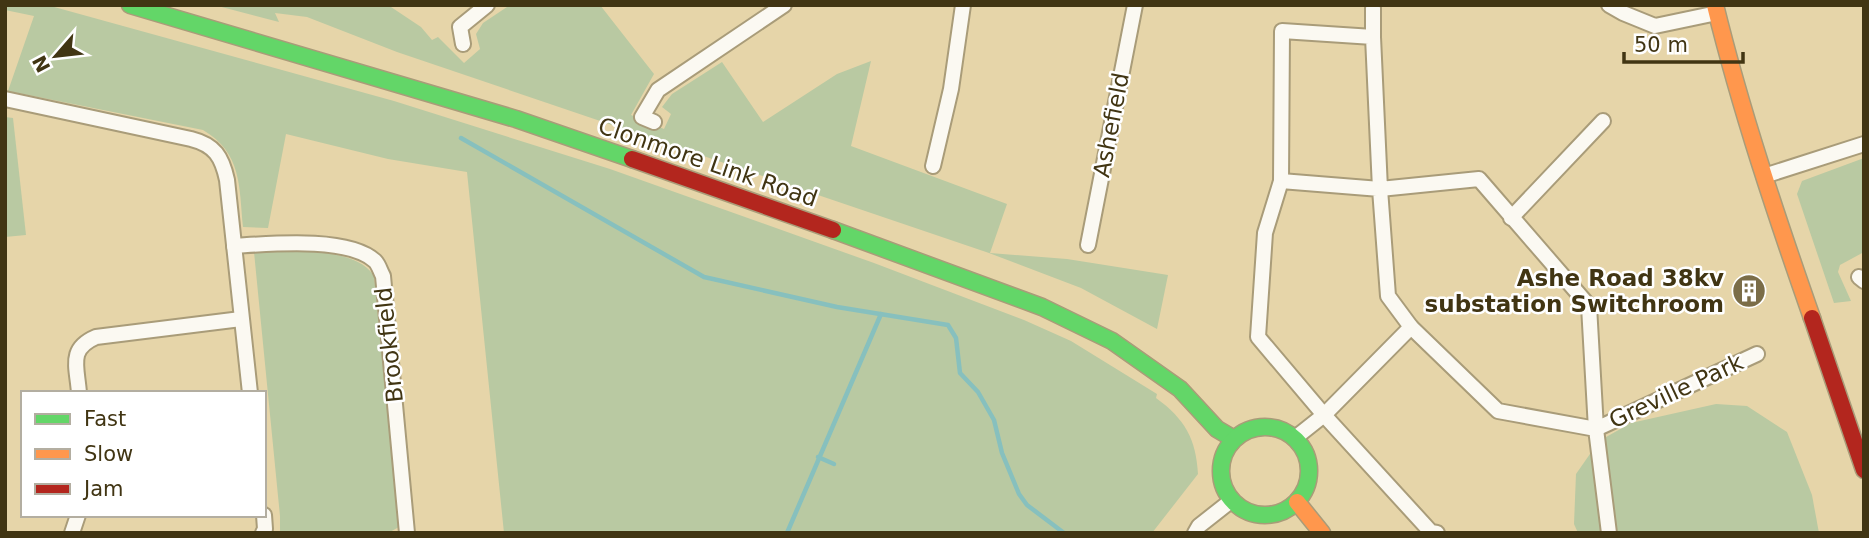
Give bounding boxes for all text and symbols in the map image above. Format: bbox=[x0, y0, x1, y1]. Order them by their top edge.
north arrow bbox=[21, 21, 91, 91]
scale bar bbox=[1624, 21, 1743, 65]
text: 50 m bbox=[1634, 33, 1688, 57]
text: N bbox=[28, 52, 54, 76]
street label: Ashefield bbox=[1088, 70, 1134, 180]
street label: Clonmore Link Road bbox=[595, 112, 821, 212]
place label: Ashe Road 38kv substation Switchroom bbox=[1425, 265, 1724, 317]
building icon: Ashe Road 38kv substation Switchroom bbox=[1730, 272, 1768, 310]
street label: Brookfield bbox=[370, 286, 408, 404]
street label: Greville Park bbox=[1605, 348, 1748, 433]
legend bbox=[21, 391, 266, 517]
text: Fast bbox=[84, 407, 126, 431]
text: Slow bbox=[84, 442, 133, 466]
text: Jam bbox=[82, 477, 124, 501]

